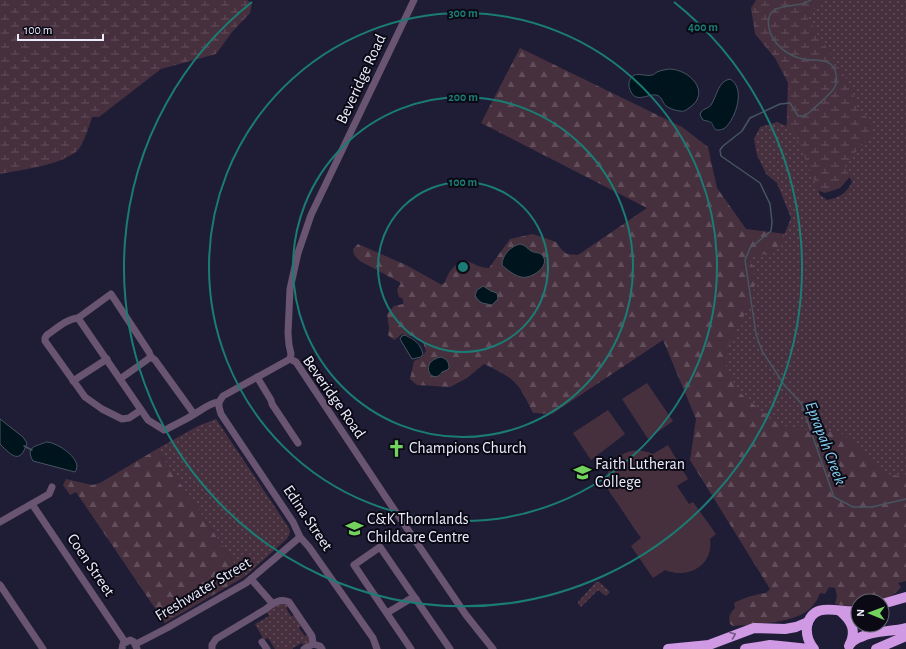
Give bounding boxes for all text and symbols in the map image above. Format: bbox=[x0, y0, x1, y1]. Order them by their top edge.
text: 300 m bbox=[448, 7, 478, 19]
scale bar bbox=[18, 16, 103, 42]
text: 400 m bbox=[688, 21, 718, 33]
text: 100 m bbox=[24, 24, 52, 36]
street label: Beveridge Road bbox=[333, 32, 389, 126]
text: 200 m bbox=[448, 91, 478, 103]
text: 100 m bbox=[449, 176, 477, 188]
centre of rings bbox=[456, 260, 470, 274]
street label: Beveridge Road bbox=[300, 353, 368, 441]
water label: Eprapah Creek bbox=[801, 399, 850, 488]
church icon: Champions Church bbox=[386, 438, 406, 458]
place label: Champions Church bbox=[409, 440, 526, 456]
place label: Faith Lutheran College bbox=[595, 456, 685, 490]
school or university icon: Faith Lutheran College bbox=[572, 463, 592, 483]
street label: Edina Street bbox=[280, 482, 336, 554]
place label: C&K Thornlands Childcare Centre bbox=[367, 511, 469, 545]
school or university icon: C&K Thornlands Childcare Centre bbox=[344, 518, 364, 538]
street label: Coen Street bbox=[64, 531, 118, 599]
street label: Freshwater Street bbox=[152, 554, 254, 624]
north arrow bbox=[850, 593, 890, 633]
text: N bbox=[855, 609, 866, 617]
one-way arrow bbox=[730, 632, 737, 640]

